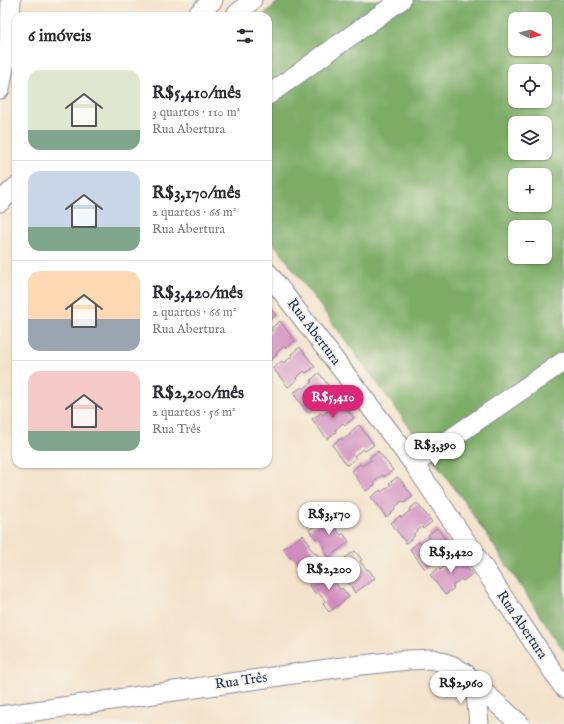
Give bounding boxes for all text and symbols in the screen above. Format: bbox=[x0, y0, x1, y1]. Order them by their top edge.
north arrow bbox=[508, 12, 552, 56]
map controls bbox=[508, 12, 552, 264]
icon: filters bbox=[234, 25, 256, 47]
text: 6 imóveis bbox=[28, 26, 91, 47]
button: locate bbox=[508, 64, 552, 108]
text: R$5,410/mês bbox=[152, 83, 241, 104]
icon: home bbox=[60, 86, 108, 134]
text: 3 quartos · 110 m² bbox=[152, 104, 240, 121]
button: layers bbox=[508, 116, 552, 160]
text: Rua Abertura bbox=[152, 121, 225, 138]
button: + bbox=[508, 168, 552, 212]
text: R$3,170/mês bbox=[152, 183, 240, 204]
icon: home bbox=[60, 187, 108, 235]
text: 2 quartos · 66 m² bbox=[152, 204, 237, 221]
button: − bbox=[508, 220, 552, 264]
text: Rua Abertura bbox=[152, 221, 225, 238]
text: R$3,420/mês bbox=[152, 283, 243, 304]
icon: home bbox=[60, 287, 108, 335]
street label: Rua Abertura bbox=[283, 295, 345, 370]
text: 2 quartos · 66 m² bbox=[152, 304, 237, 321]
text: Rua Abertura bbox=[152, 321, 225, 338]
text: R$2,200/mês bbox=[152, 383, 244, 404]
pin: R$5,410 bbox=[296, 385, 370, 419]
icon: home bbox=[60, 387, 108, 435]
text: R$5,410 bbox=[311, 389, 355, 406]
text: 2 quartos · 56 m² bbox=[152, 404, 236, 421]
text: Rua Três bbox=[152, 421, 201, 438]
pin: R$3,390 bbox=[398, 433, 472, 467]
text: R$3,390 bbox=[414, 437, 456, 454]
pin: R$3,170 bbox=[292, 502, 366, 536]
text: R$3,170 bbox=[308, 506, 350, 523]
pin: R$3,420 bbox=[414, 540, 488, 574]
text: R$3,420 bbox=[429, 544, 473, 561]
pin: R$2,200 bbox=[292, 557, 366, 591]
text: R$2,200 bbox=[306, 561, 352, 578]
street label: Rua Abertura bbox=[493, 587, 552, 663]
street label: Rua Três bbox=[214, 668, 268, 694]
pin: R$2,960 bbox=[424, 671, 498, 705]
text: R$2,960 bbox=[439, 675, 483, 692]

